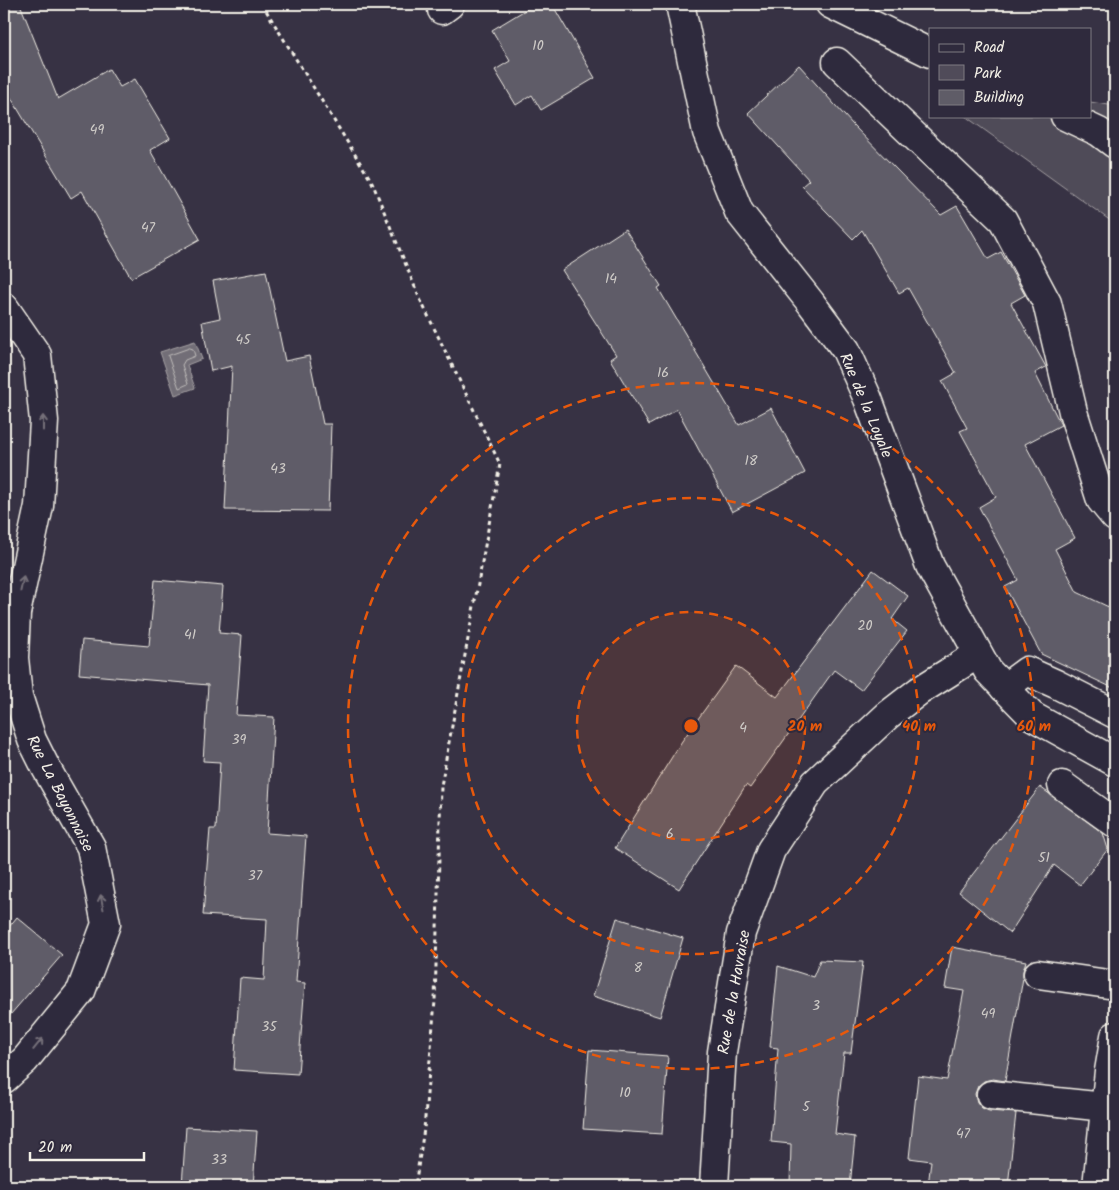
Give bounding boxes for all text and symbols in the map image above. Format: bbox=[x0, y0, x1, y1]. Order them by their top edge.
legend bbox=[929, 28, 1092, 118]
house number: 10 bbox=[532, 35, 544, 57]
text: Road bbox=[974, 36, 1005, 60]
text: Park bbox=[974, 62, 1002, 86]
text: Building bbox=[974, 86, 1024, 110]
house number: 49 bbox=[90, 119, 104, 141]
house number: 47 bbox=[141, 217, 156, 239]
house number: 14 bbox=[605, 268, 617, 290]
house number: 45 bbox=[235, 329, 252, 351]
street label: Rue de la Loyale bbox=[832, 349, 899, 462]
house number: 16 bbox=[657, 362, 669, 384]
one-way arrow bbox=[38, 415, 48, 432]
house number: 18 bbox=[745, 450, 758, 472]
house number: 43 bbox=[270, 458, 286, 480]
one-way arrow bbox=[18, 576, 27, 592]
house number: 20 bbox=[857, 615, 873, 637]
house number: 41 bbox=[184, 624, 196, 646]
text: 20 m bbox=[788, 715, 822, 739]
text: 40 m bbox=[902, 715, 936, 739]
text: 60 m bbox=[1017, 715, 1051, 739]
centre of rings bbox=[682, 717, 700, 735]
house number: 4 bbox=[739, 717, 747, 739]
house number: 39 bbox=[232, 729, 247, 751]
street label: Rue La Bayonnaise bbox=[19, 731, 100, 856]
house number: 6 bbox=[666, 823, 674, 845]
house number: 51 bbox=[1038, 847, 1050, 869]
house number: 37 bbox=[248, 865, 263, 887]
one-way arrow bbox=[96, 894, 106, 910]
street label: Rue de la Havraise bbox=[711, 928, 758, 1056]
house number: 8 bbox=[634, 957, 643, 979]
house number: 3 bbox=[812, 995, 820, 1017]
house number: 49 bbox=[981, 1003, 995, 1025]
house number: 35 bbox=[261, 1016, 278, 1038]
one-way arrow bbox=[32, 1038, 43, 1051]
house number: 10 bbox=[619, 1082, 631, 1104]
house number: 5 bbox=[802, 1096, 811, 1118]
house number: 47 bbox=[956, 1123, 971, 1145]
scale bar bbox=[30, 1130, 144, 1162]
text: 20 m bbox=[38, 1136, 72, 1160]
house number: 33 bbox=[211, 1149, 227, 1171]

